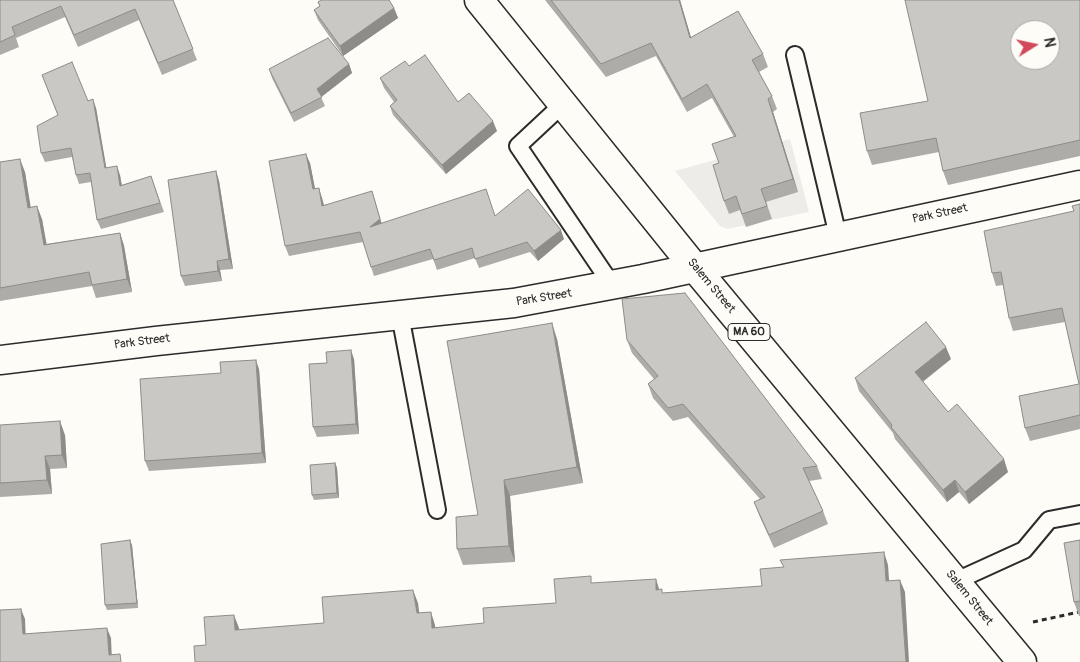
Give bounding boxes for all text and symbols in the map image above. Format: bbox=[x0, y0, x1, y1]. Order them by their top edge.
north arrow bbox=[1010, 20, 1060, 70]
text: N bbox=[1040, 36, 1058, 49]
street label: Park Street bbox=[911, 201, 969, 227]
street label: Salem Street bbox=[684, 256, 738, 316]
street label: Park Street bbox=[515, 286, 573, 310]
road number: MA 60 bbox=[728, 324, 770, 341]
street label: Park Street bbox=[113, 331, 171, 353]
street label: Salem Street bbox=[942, 567, 996, 629]

